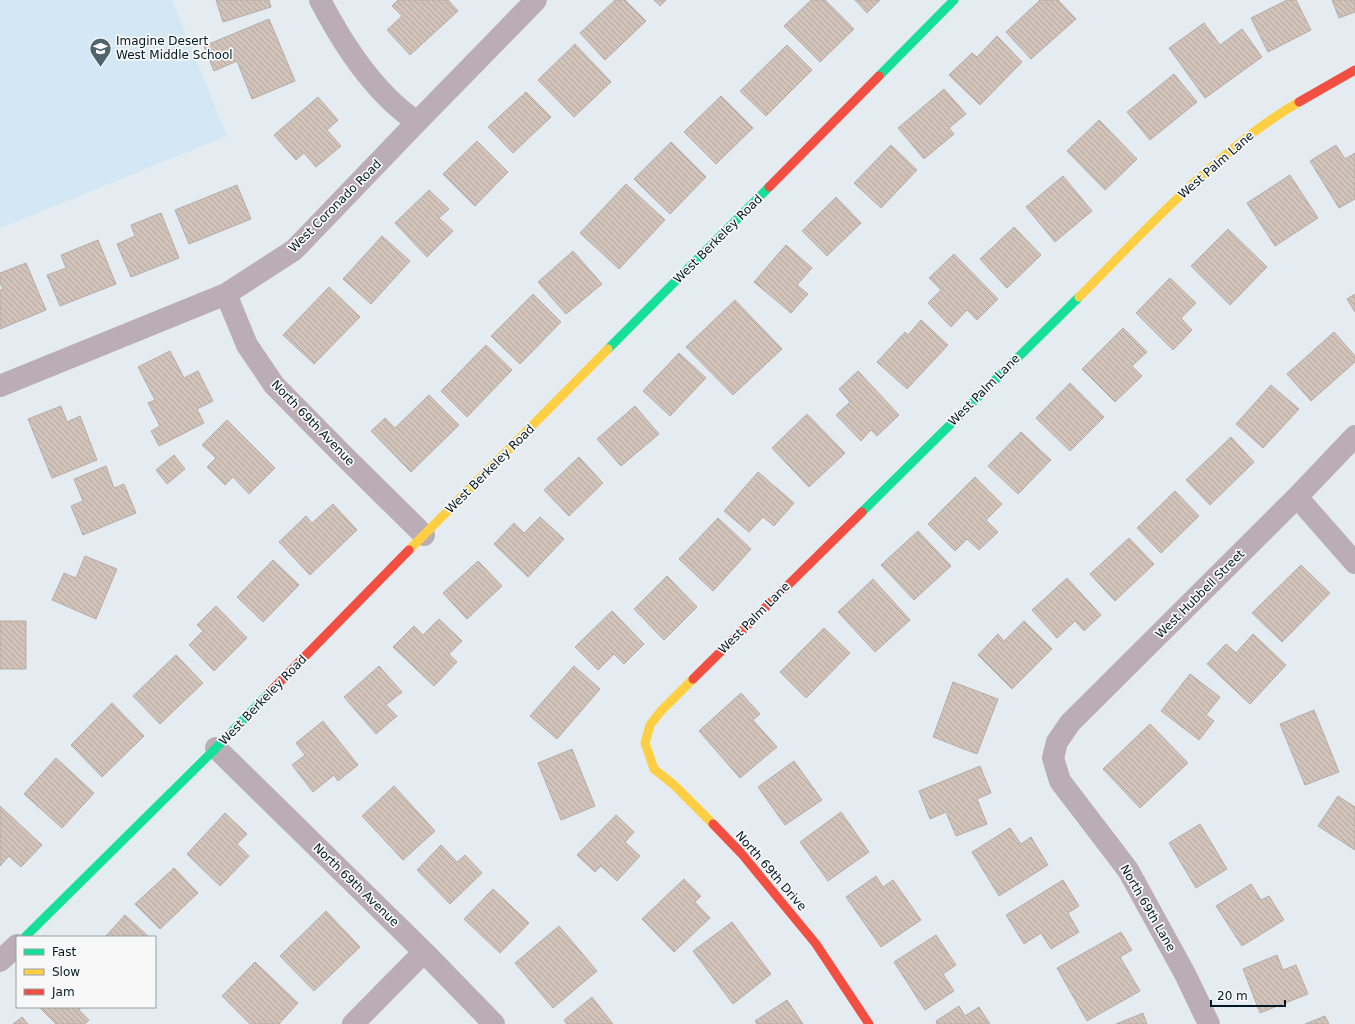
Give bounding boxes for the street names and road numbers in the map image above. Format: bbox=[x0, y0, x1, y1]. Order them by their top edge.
street label: West Palm Lane bbox=[1175, 128, 1257, 202]
street label: West Coronado Road bbox=[286, 157, 384, 255]
street label: West Berkeley Road bbox=[671, 192, 765, 286]
street label: West Palm Lane bbox=[945, 351, 1023, 429]
street label: North 69th Avenue bbox=[269, 377, 357, 469]
street label: West Berkeley Road bbox=[443, 422, 537, 516]
street label: West Hubbell Street bbox=[1153, 547, 1247, 641]
street label: West Palm Lane bbox=[715, 579, 793, 657]
street label: West Berkeley Road bbox=[216, 652, 310, 748]
street label: North 69th Drive bbox=[733, 828, 809, 914]
street label: North 69th Avenue bbox=[310, 841, 402, 929]
street label: North 69th Lane bbox=[1117, 862, 1179, 954]

